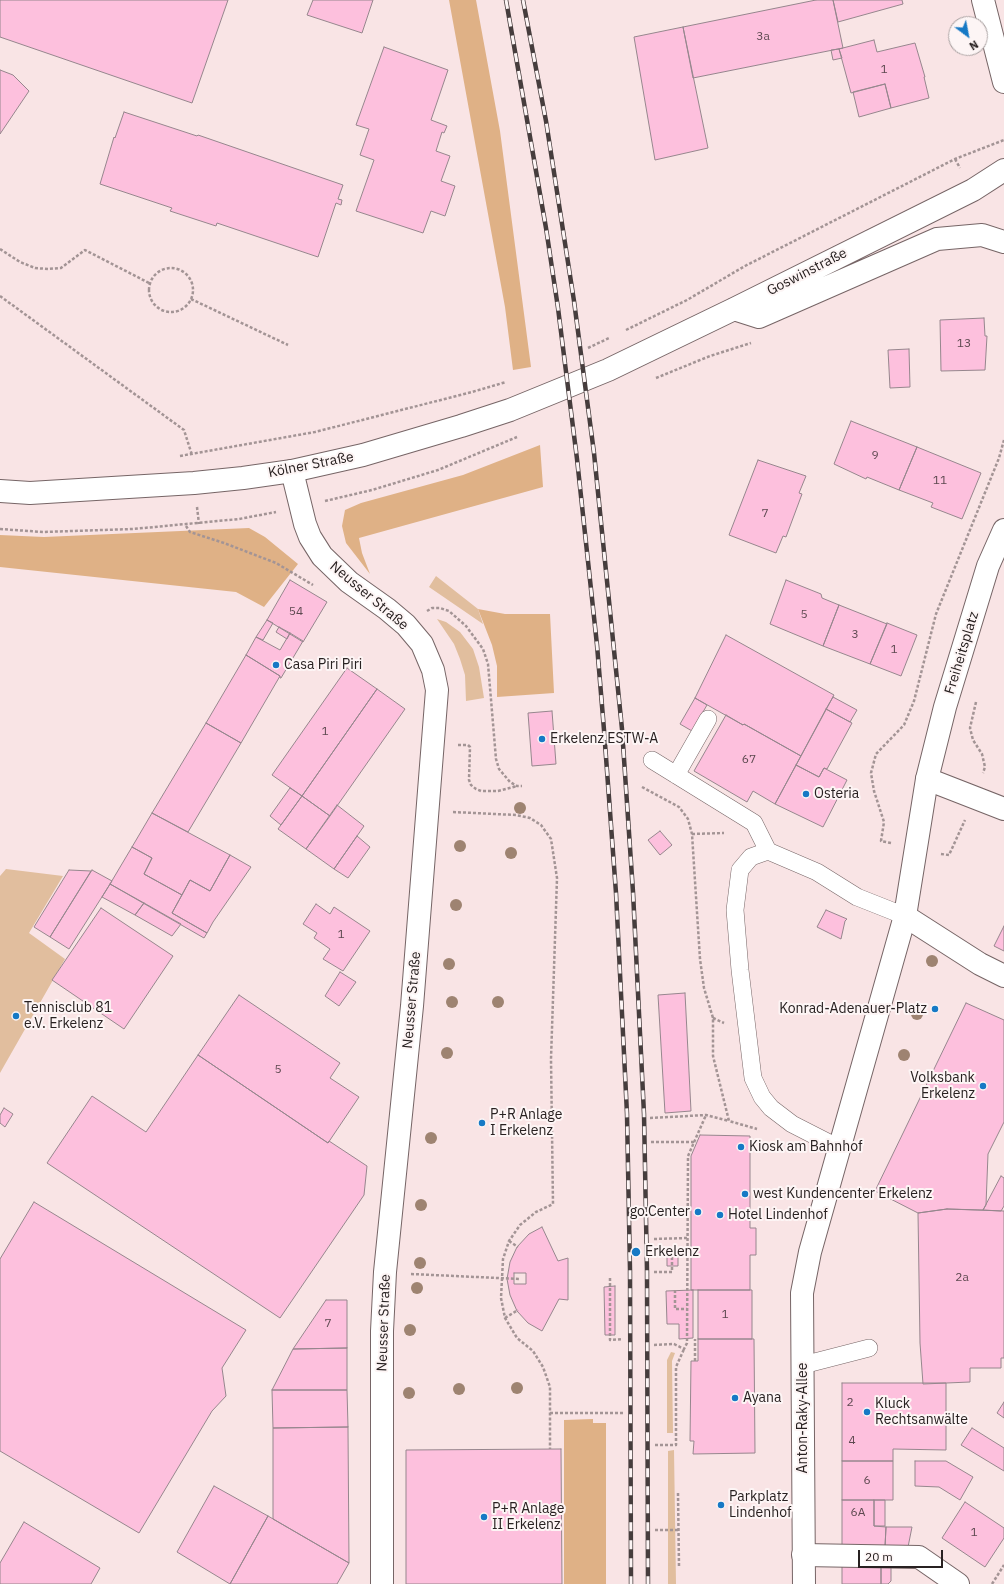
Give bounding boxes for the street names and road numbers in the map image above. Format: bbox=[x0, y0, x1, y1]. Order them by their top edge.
street label: Goswinstraße bbox=[764, 245, 850, 299]
street label: Kölner Straße bbox=[267, 449, 355, 481]
street label: Neusser Straße bbox=[326, 558, 412, 634]
street label: Freiheitsplatz bbox=[941, 610, 983, 696]
street label: Neusser Straße bbox=[399, 951, 425, 1049]
street label: Neusser Straße bbox=[374, 1274, 394, 1372]
street label: Anton-Raky-Allee bbox=[795, 1363, 811, 1473]

